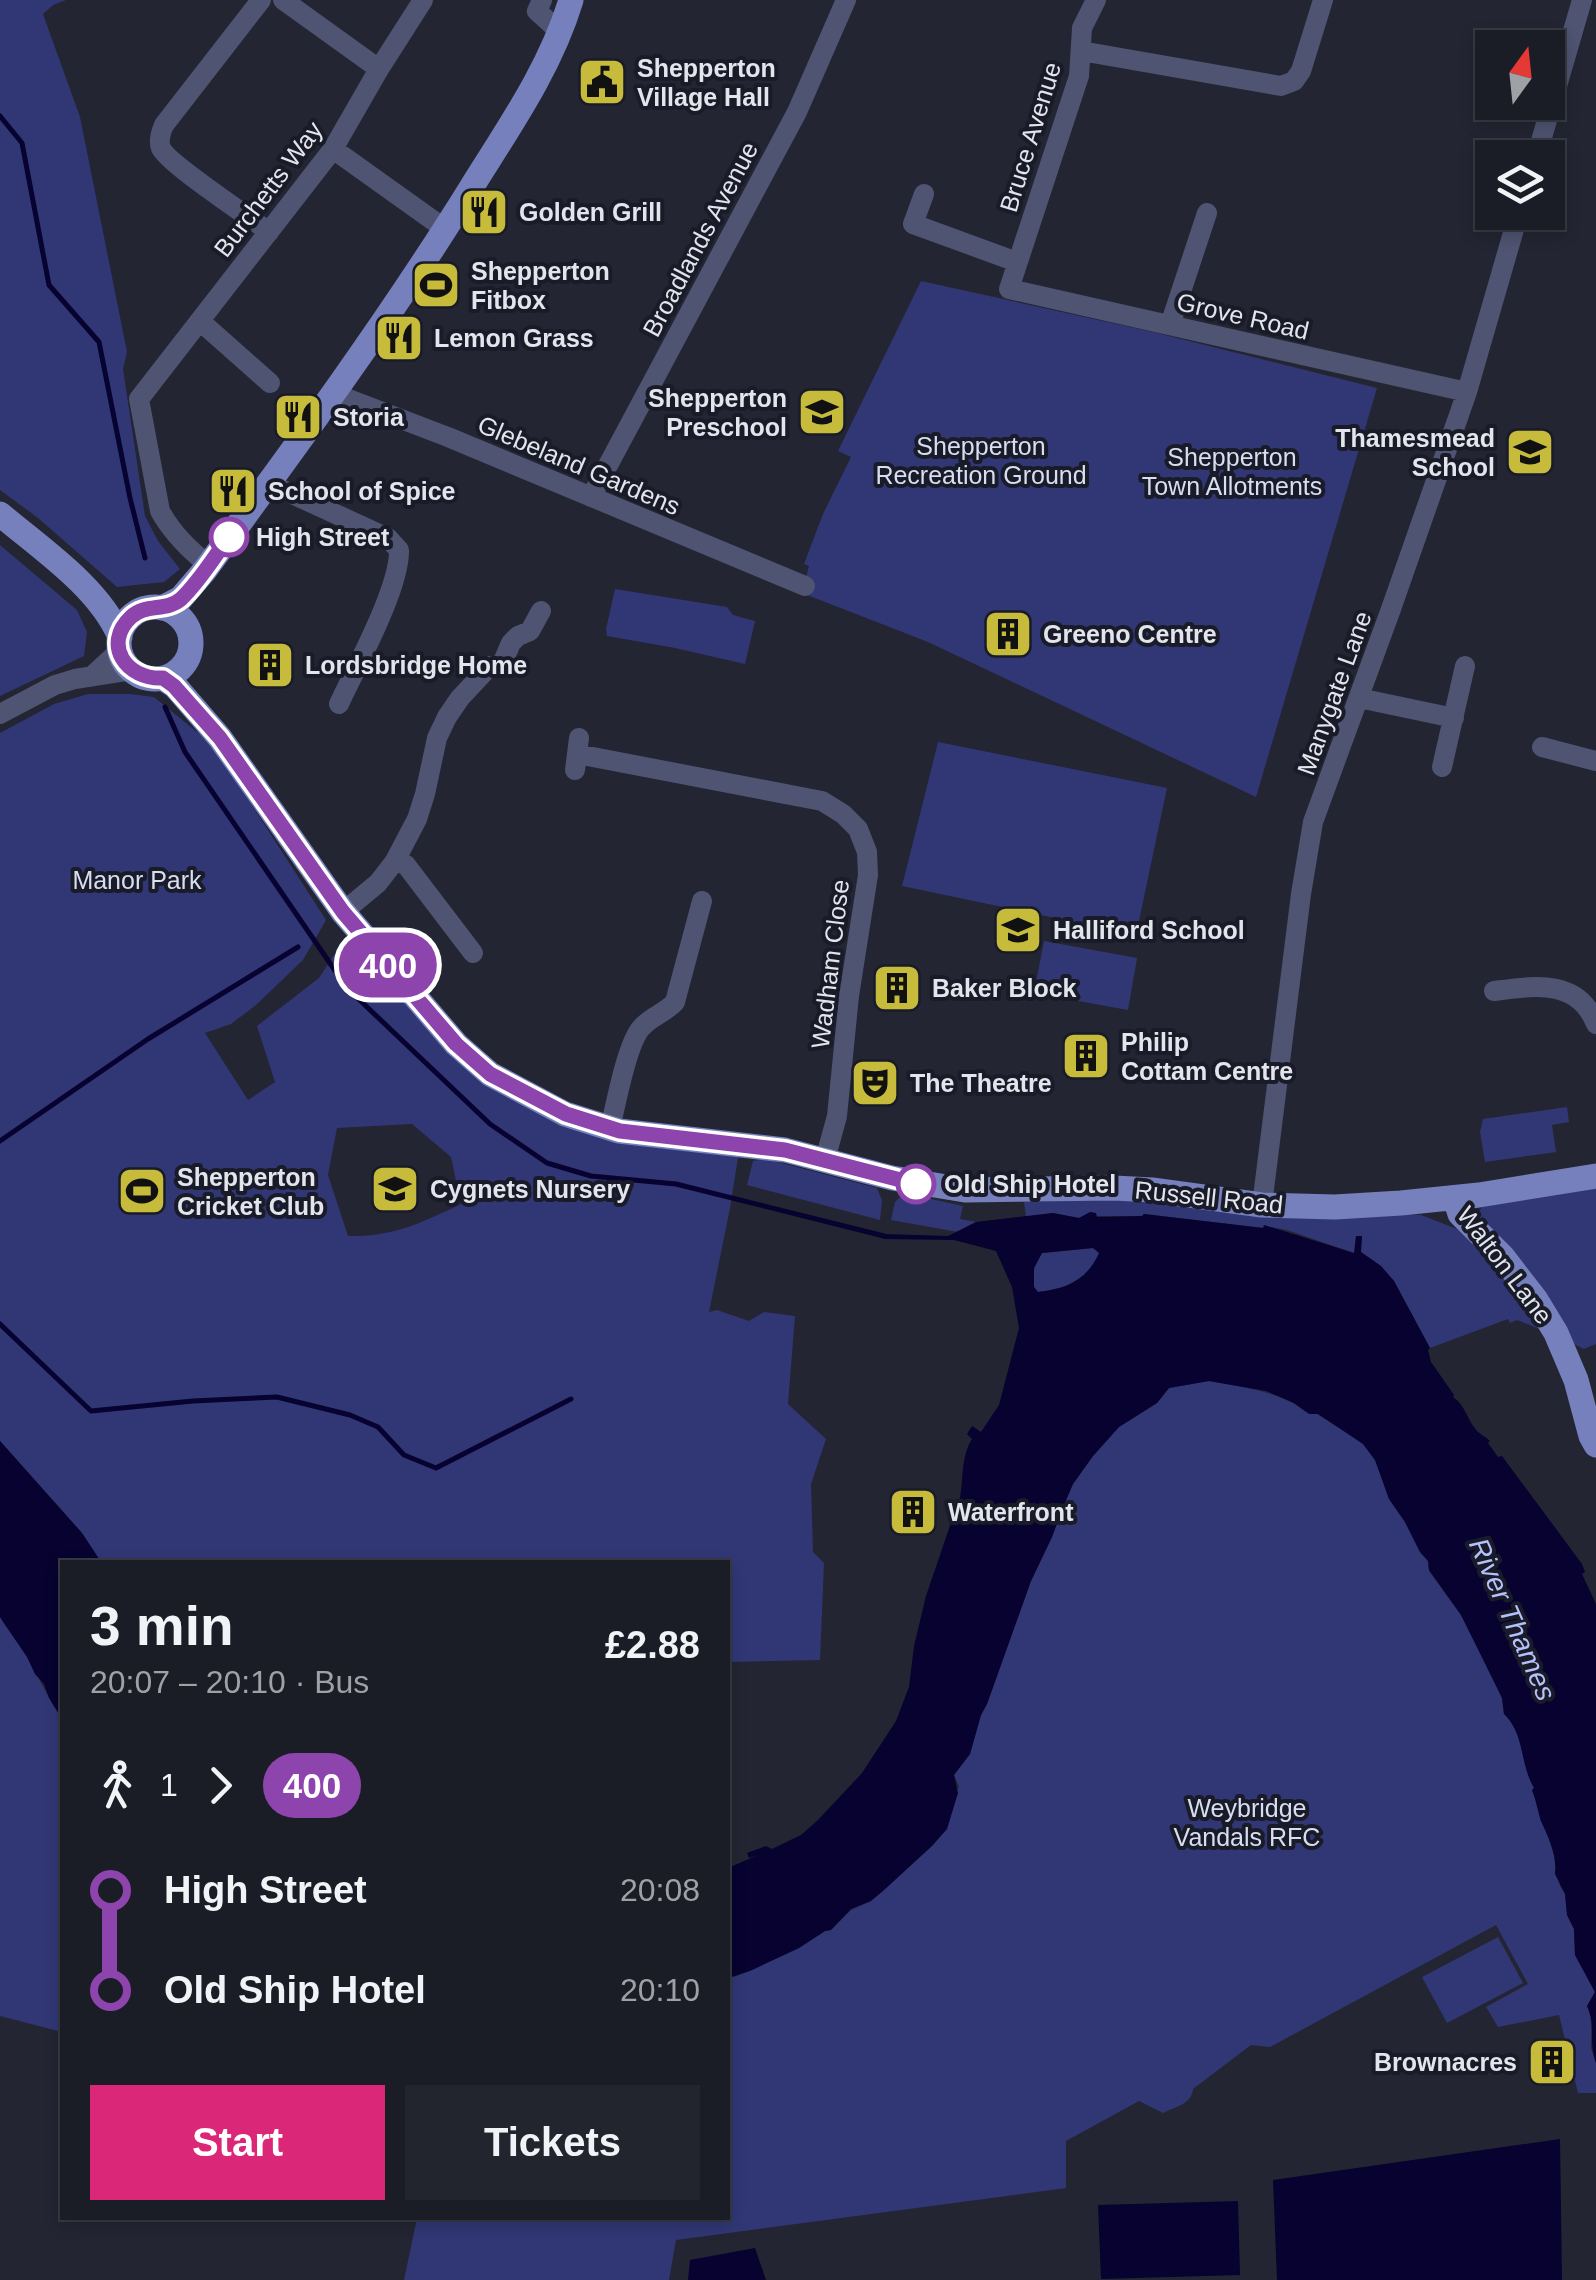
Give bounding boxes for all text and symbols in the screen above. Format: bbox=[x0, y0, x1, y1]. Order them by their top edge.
north arrow bbox=[1475, 30, 1565, 120]
map controls bbox=[1475, 30, 1565, 230]
place label: Shepperton Village Hall bbox=[637, 54, 776, 111]
public building icon: Shepperton Village Hall bbox=[576, 56, 628, 108]
street label: Bruce Avenue bbox=[994, 59, 1066, 215]
street label: Burchetts Way bbox=[208, 116, 328, 262]
street label: Broadlands Avenue bbox=[637, 137, 763, 341]
button: layers bbox=[1475, 140, 1565, 230]
restaurant icon: Golden Grill bbox=[458, 186, 510, 238]
place label: Golden Grill bbox=[519, 198, 662, 226]
place label: Shepperton Fitbox bbox=[471, 257, 610, 314]
sports icon: Shepperton Fitbox bbox=[410, 259, 462, 311]
street label: Grove Road bbox=[1174, 287, 1312, 345]
restaurant icon: Lemon Grass bbox=[373, 312, 425, 364]
place label: Lemon Grass bbox=[434, 324, 594, 352]
place label: Shepperton Preschool bbox=[648, 384, 787, 441]
school or university icon: Shepperton Preschool bbox=[796, 386, 848, 438]
restaurant icon: Storia bbox=[272, 391, 324, 443]
place label: Storia bbox=[333, 403, 405, 431]
street label: Glebeland Gardens bbox=[474, 410, 684, 520]
place label: Thamesmead School bbox=[1335, 424, 1495, 481]
school or university icon: Thamesmead School bbox=[1504, 426, 1556, 478]
park label: Shepperton Recreation Ground bbox=[875, 432, 1087, 489]
park label: Shepperton Town Allotments bbox=[1142, 443, 1322, 500]
restaurant icon: School of Spice bbox=[207, 465, 259, 517]
place label: School of Spice bbox=[268, 477, 456, 505]
marker: High Street bbox=[210, 518, 248, 556]
place label: High Street bbox=[256, 523, 390, 551]
street label: Manygate Lane bbox=[1291, 607, 1377, 779]
building icon: Greeno Centre bbox=[982, 608, 1034, 660]
place label: Greeno Centre bbox=[1043, 620, 1217, 648]
building icon: Lordsbridge Home bbox=[244, 639, 296, 691]
place label: Lordsbridge Home bbox=[305, 651, 527, 679]
park label: Manor Park bbox=[72, 866, 202, 894]
street label: Wadham Close bbox=[806, 878, 854, 1050]
school or university icon: Halliford School bbox=[992, 904, 1044, 956]
place label: Halliford School bbox=[1053, 916, 1245, 944]
line badge: 400 bbox=[330, 932, 446, 998]
text: 400 bbox=[359, 946, 417, 985]
building icon: Baker Block bbox=[871, 962, 923, 1014]
place label: Baker Block bbox=[932, 974, 1077, 1002]
place label: Philip Cottam Centre bbox=[1121, 1028, 1293, 1085]
building icon: Philip Cottam Centre bbox=[1060, 1030, 1112, 1082]
theatre icon: The Theatre bbox=[849, 1057, 901, 1109]
place label: The Theatre bbox=[910, 1069, 1052, 1097]
place label: Shepperton Cricket Club bbox=[177, 1163, 324, 1220]
school or university icon: Cygnets Nursery bbox=[369, 1163, 421, 1215]
sports icon: Shepperton Cricket Club bbox=[116, 1165, 168, 1217]
marker: Old Ship Hotel bbox=[897, 1165, 935, 1203]
place label: Old Ship Hotel bbox=[944, 1170, 1116, 1198]
place label: Cygnets Nursery bbox=[430, 1175, 630, 1203]
street label: Russell Road bbox=[1134, 1175, 1284, 1219]
street label: Walton Lane bbox=[1452, 1201, 1558, 1329]
building icon: Waterfront bbox=[887, 1486, 939, 1538]
place label: Waterfront bbox=[948, 1498, 1074, 1526]
water label: River Thames bbox=[1463, 1533, 1562, 1705]
text: 3 min bbox=[90, 1595, 234, 1657]
text: £2.88 bbox=[605, 1624, 700, 1666]
text: 20:07 – 20:10 · Bus bbox=[90, 1664, 369, 1700]
icon: walk bbox=[90, 1758, 145, 1813]
icon: forward bbox=[193, 1758, 248, 1813]
text: 400 bbox=[283, 1766, 341, 1805]
text: 1 bbox=[160, 1767, 178, 1803]
park label: Weybridge Vandals RFC bbox=[1174, 1794, 1320, 1851]
text: High Street bbox=[164, 1869, 367, 1911]
text: 20:08 bbox=[620, 1872, 700, 1908]
text: Old Ship Hotel bbox=[164, 1969, 426, 2011]
text: 20:10 bbox=[620, 1972, 700, 2008]
building icon: Brownacres bbox=[1526, 2036, 1578, 2088]
place label: Brownacres bbox=[1374, 2048, 1517, 2076]
button: Start bbox=[90, 2085, 385, 2200]
button: Tickets bbox=[405, 2085, 700, 2200]

